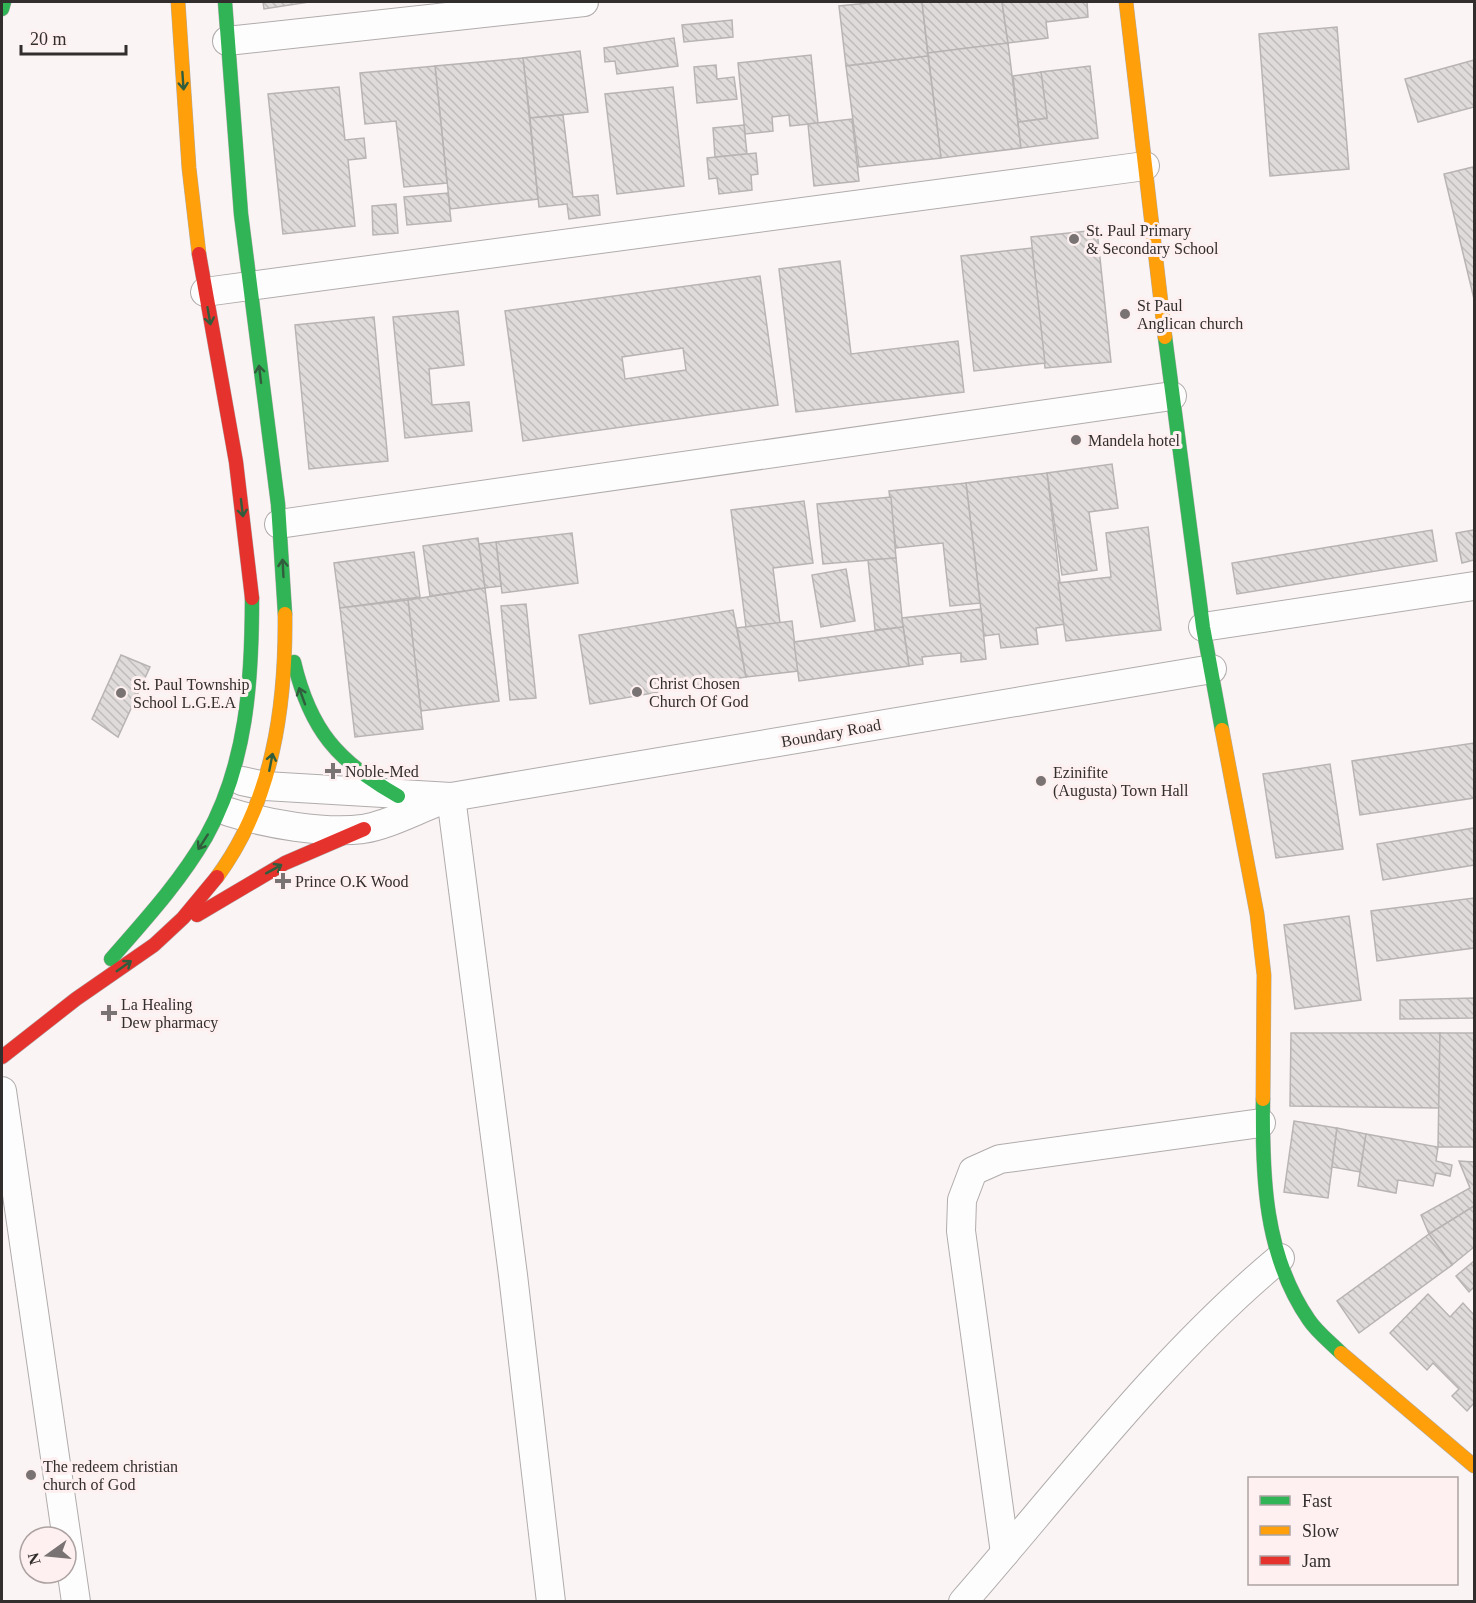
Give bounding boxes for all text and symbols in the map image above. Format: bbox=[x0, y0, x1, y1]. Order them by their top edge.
scale bar bbox=[21, 18, 126, 56]
text: 20 m bbox=[30, 29, 67, 49]
one-way arrow bbox=[178, 70, 189, 90]
place label: St. Paul Primary & Secondary School bbox=[1086, 222, 1219, 258]
marker: St. Paul Primary & Secondary School bbox=[1067, 232, 1081, 246]
place label: St Paul Anglican church bbox=[1137, 297, 1243, 333]
one-way arrow bbox=[204, 306, 215, 326]
marker: St Paul Anglican church bbox=[1118, 307, 1132, 321]
one-way arrow bbox=[254, 365, 265, 385]
place label: Mandela hotel bbox=[1088, 432, 1181, 449]
marker: Mandela hotel bbox=[1069, 433, 1083, 447]
one-way arrow bbox=[237, 498, 248, 518]
one-way arrow bbox=[278, 558, 289, 578]
place label: Christ Chosen Church Of God bbox=[649, 675, 749, 710]
place label: St. Paul Township School L.G.E.A bbox=[133, 676, 249, 711]
marker: Christ Chosen Church Of God bbox=[630, 685, 644, 699]
marker: St. Paul Township School L.G.E.A bbox=[114, 686, 128, 700]
one-way arrow bbox=[296, 687, 307, 706]
street label: Boundary Road bbox=[780, 716, 882, 751]
one-way arrow bbox=[266, 752, 277, 772]
place label: Noble-Med bbox=[345, 763, 419, 780]
marker: Noble-Med bbox=[326, 764, 340, 778]
place label: Ezinifite (Augusta) Town Hall bbox=[1053, 764, 1189, 800]
marker: Ezinifite (Augusta) Town Hall bbox=[1034, 774, 1048, 788]
one-way arrow bbox=[197, 833, 210, 850]
one-way arrow bbox=[265, 863, 282, 875]
place label: Prince O.K Wood bbox=[295, 873, 409, 890]
marker: Prince O.K Wood bbox=[276, 874, 290, 888]
one-way arrow bbox=[115, 960, 132, 972]
place label: La Healing Dew pharmacy bbox=[121, 996, 218, 1032]
marker: La Healing Dew pharmacy bbox=[102, 1006, 116, 1020]
place label: The redeem christian church of God bbox=[43, 1458, 178, 1493]
marker: The redeem christian church of God bbox=[24, 1468, 38, 1482]
legend bbox=[1248, 1477, 1458, 1585]
text: Fast bbox=[1302, 1491, 1332, 1511]
text: Slow bbox=[1302, 1521, 1339, 1541]
north arrow bbox=[18, 1525, 78, 1585]
text: N bbox=[24, 1551, 44, 1567]
text: Jam bbox=[1302, 1551, 1331, 1571]

